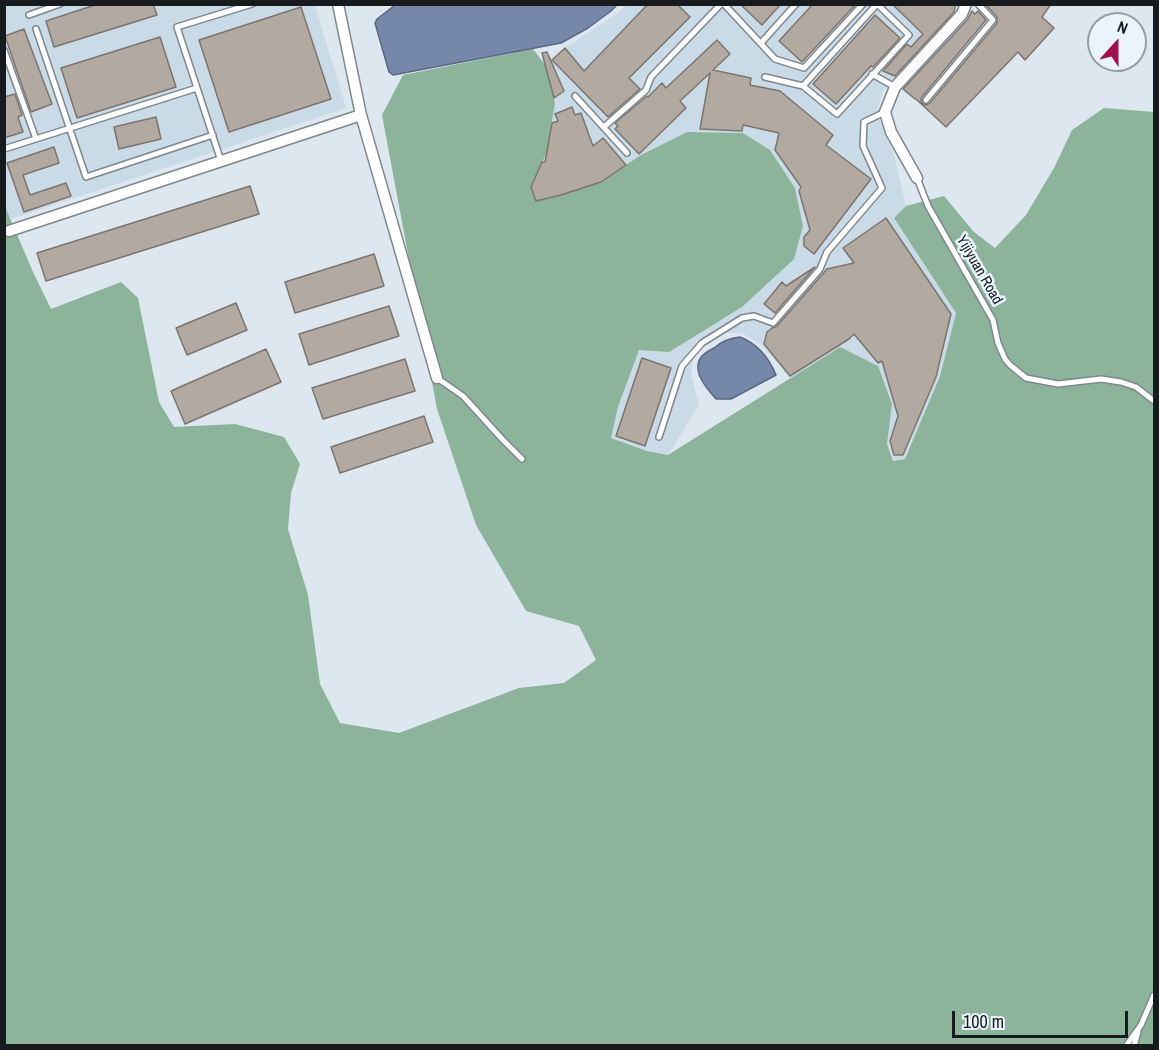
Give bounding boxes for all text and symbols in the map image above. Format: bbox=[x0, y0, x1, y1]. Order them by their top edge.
north arrow bbox=[1087, 12, 1147, 72]
text: N bbox=[1114, 15, 1131, 39]
street label: Yijiyuan Road bbox=[952, 232, 1006, 308]
scale bar bbox=[955, 999, 1130, 1037]
text: 100 m bbox=[963, 1009, 1004, 1034]

